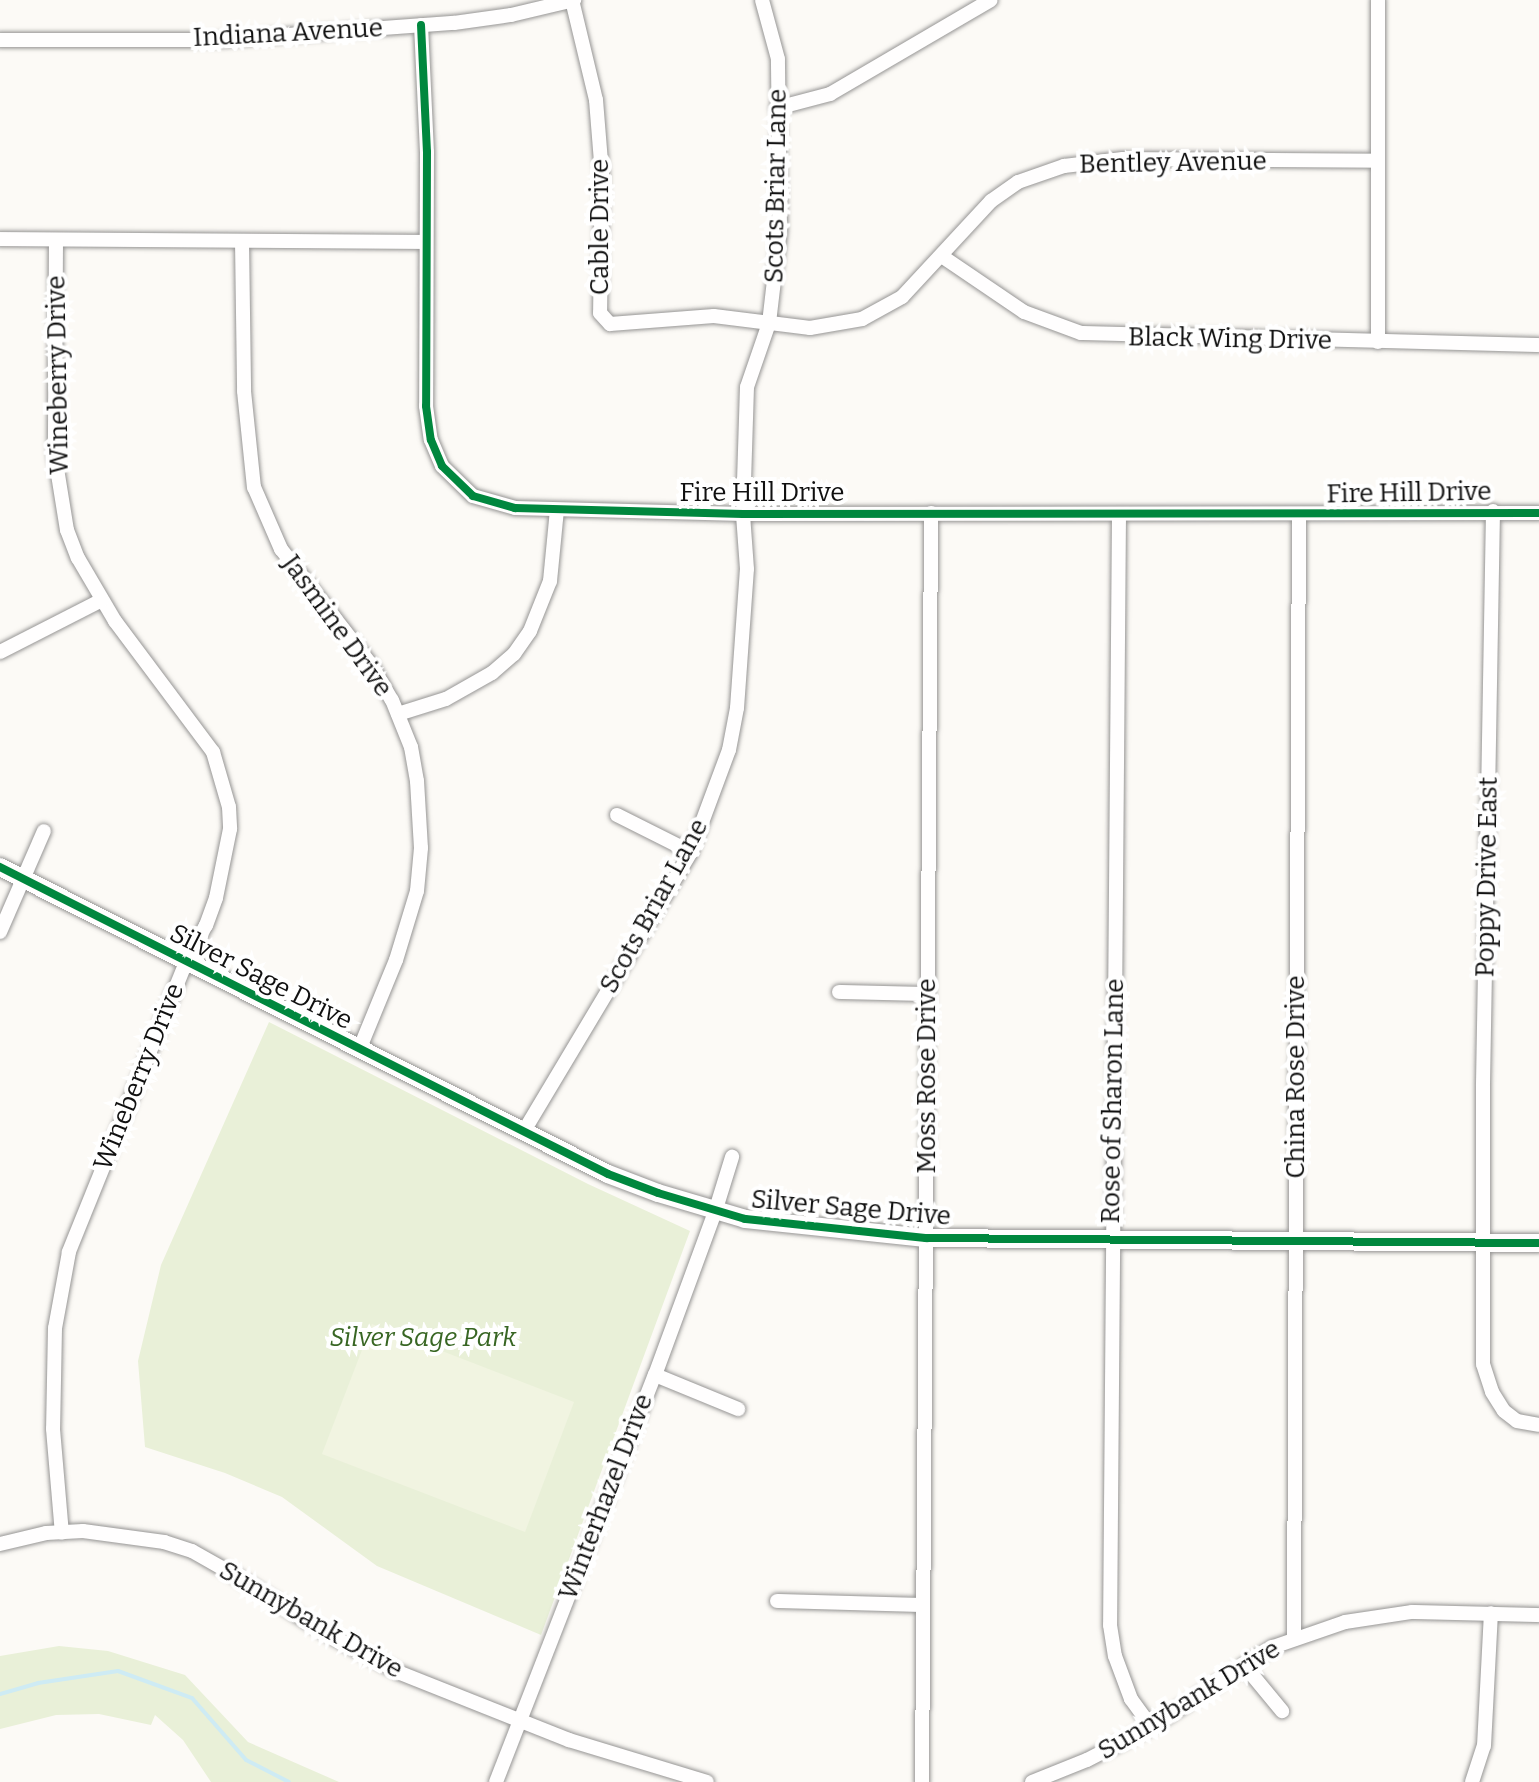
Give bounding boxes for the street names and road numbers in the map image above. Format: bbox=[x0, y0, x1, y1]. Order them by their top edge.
street label: Indiana Avenue bbox=[192, 12, 384, 54]
street label: Scots Briar Lane bbox=[759, 88, 793, 284]
street label: Bentley Avenue bbox=[1079, 146, 1267, 180]
street label: Cable Drive bbox=[584, 159, 616, 295]
street label: Wineberry Drive bbox=[41, 275, 75, 475]
street label: Black Wing Drive bbox=[1128, 322, 1332, 356]
street label: Fire Hill Drive bbox=[1326, 476, 1492, 510]
street label: Fire Hill Drive bbox=[680, 477, 844, 509]
street label: Jasmine Drive bbox=[275, 549, 399, 703]
street label: Poppy Drive East bbox=[1470, 777, 1504, 977]
street label: Scots Briar Lane bbox=[593, 813, 715, 999]
street label: Silver Sage Drive bbox=[165, 918, 357, 1036]
street label: China Rose Drive bbox=[1280, 975, 1312, 1179]
street label: Moss Rose Drive bbox=[911, 978, 943, 1174]
street label: Rose of Sharon Lane bbox=[1095, 978, 1131, 1224]
street label: Wineberry Drive bbox=[87, 979, 191, 1175]
street label: Silver Sage Drive bbox=[750, 1184, 952, 1232]
street label: Winterhazel Drive bbox=[552, 1390, 660, 1604]
street label: Sunnybank Drive bbox=[214, 1555, 408, 1685]
street label: Sunnybank Drive bbox=[1092, 1633, 1286, 1767]

